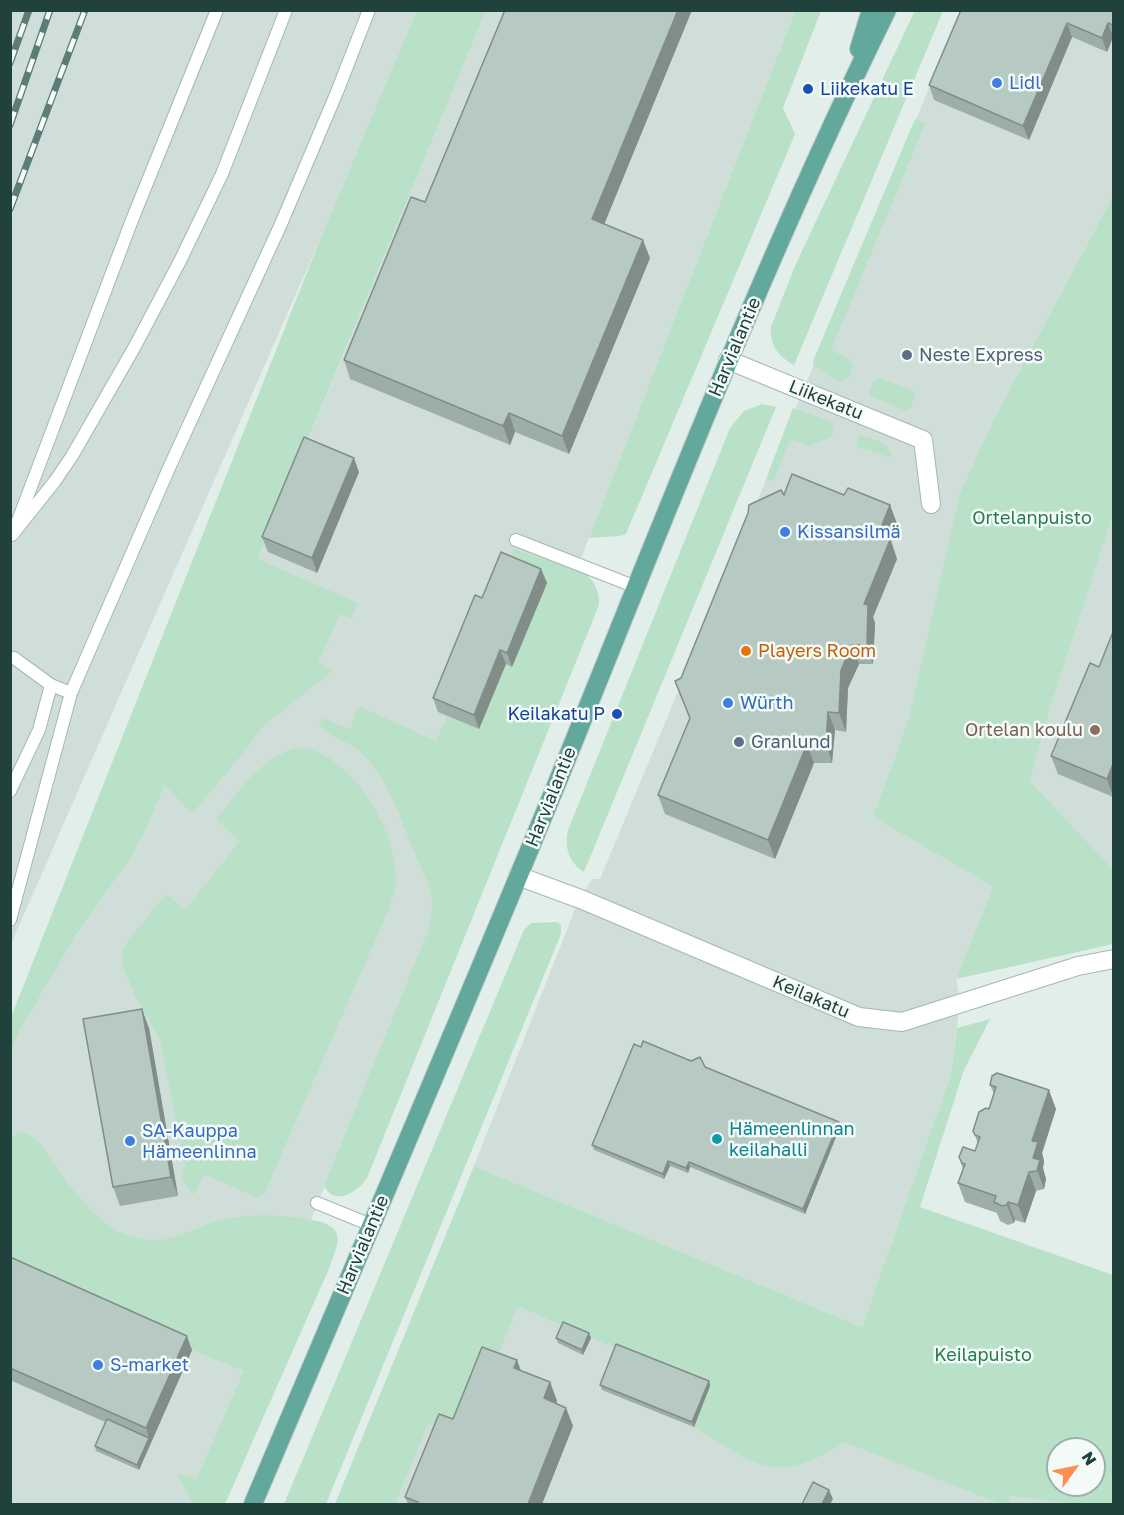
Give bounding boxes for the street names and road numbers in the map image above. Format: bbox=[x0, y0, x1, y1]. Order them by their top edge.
street label: Harvialantie bbox=[704, 294, 766, 400]
street label: Liikekatu bbox=[786, 375, 866, 425]
street label: Harvialantie bbox=[521, 744, 581, 850]
street label: Keilakatu bbox=[769, 971, 853, 1023]
street label: Harvialantie bbox=[332, 1192, 394, 1298]

